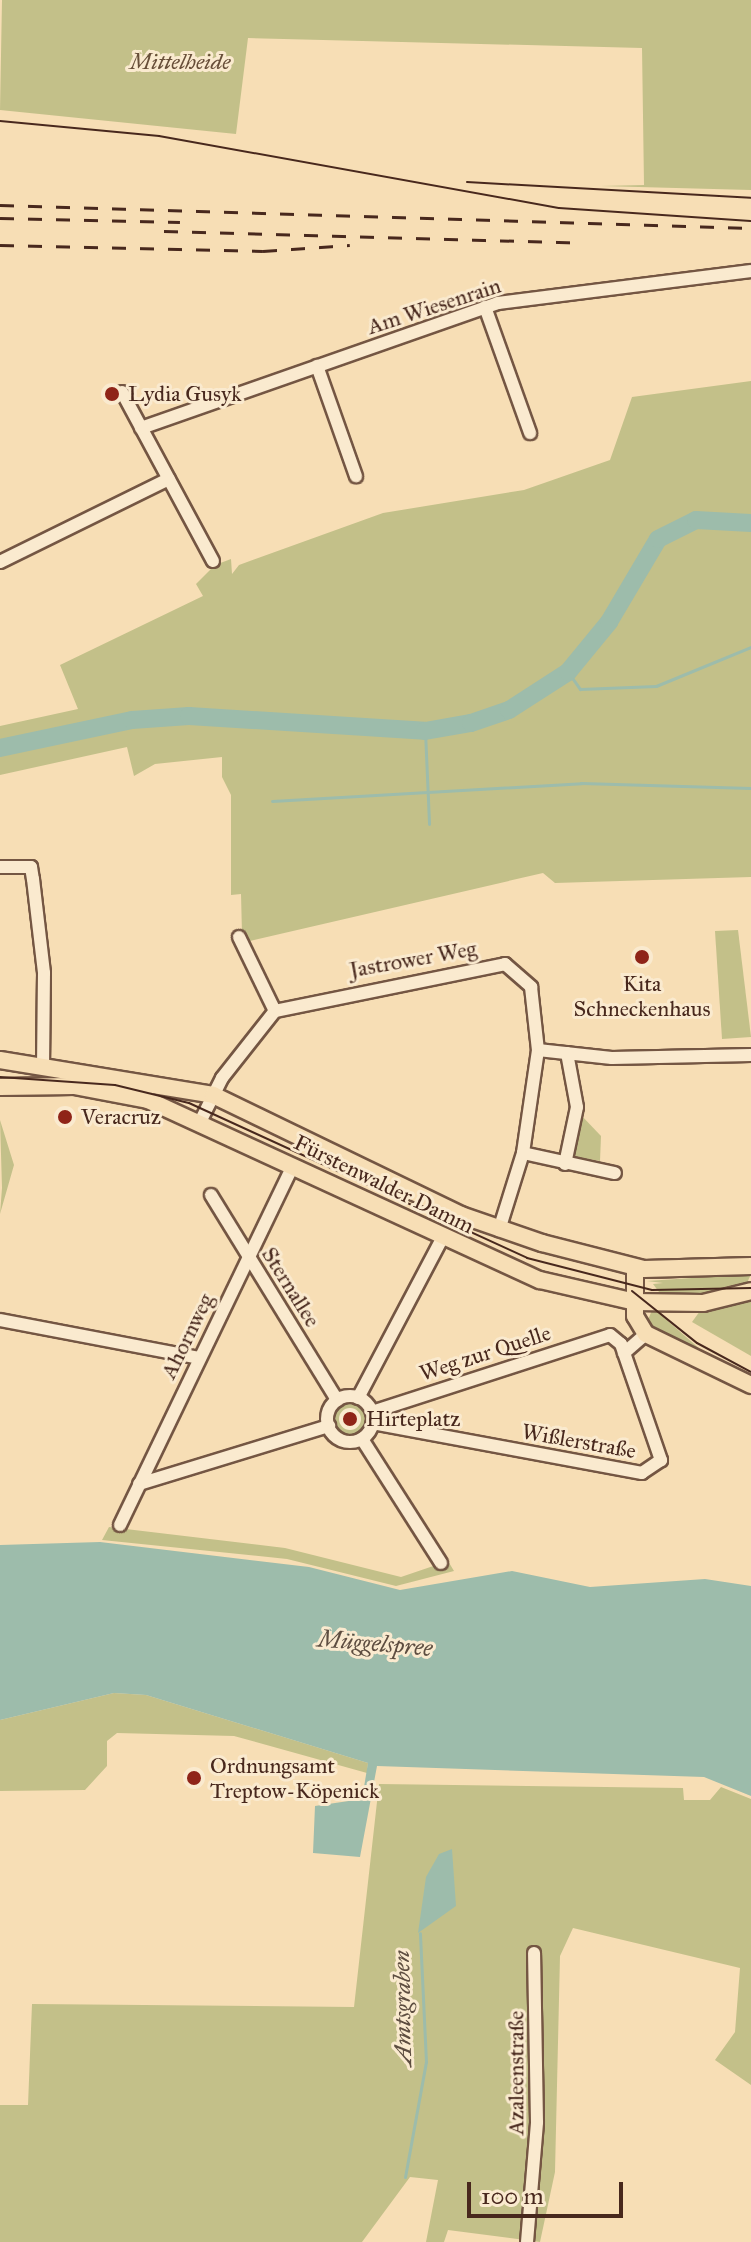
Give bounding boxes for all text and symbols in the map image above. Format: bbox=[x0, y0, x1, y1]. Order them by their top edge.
park label: Mittelheide bbox=[130, 49, 230, 75]
street label: Am Wiesenrain bbox=[364, 272, 504, 340]
place label: Lydia Gusyk bbox=[128, 381, 241, 407]
marker: Lydia Gusyk bbox=[103, 385, 121, 403]
street label: Jastrower Weg bbox=[347, 935, 479, 983]
marker: Kita Schneckenhaus bbox=[633, 948, 651, 966]
place label: Kita Schneckenhaus bbox=[574, 970, 710, 1022]
place label: Veracruz bbox=[81, 1104, 161, 1130]
marker: Veracruz bbox=[56, 1108, 74, 1126]
street label: Fürstenwalder Damm bbox=[290, 1129, 478, 1239]
street label: Sternallee bbox=[256, 1242, 326, 1332]
street label: Ahornweg bbox=[155, 1289, 219, 1383]
street label: Weg zur Quelle bbox=[416, 1319, 554, 1387]
place label: Hirteplatz bbox=[366, 1406, 460, 1432]
marker: Hirteplatz bbox=[341, 1410, 359, 1428]
street label: Wißlerstraße bbox=[520, 1418, 638, 1464]
water label: Müggelspree bbox=[317, 1625, 433, 1663]
place label: Ordnungsamt Treptow-Köpenick bbox=[210, 1752, 379, 1804]
marker: Ordnungsamt Treptow-Köpenick bbox=[185, 1769, 203, 1787]
water label: Amtsgraben bbox=[388, 1950, 418, 2066]
street label: Azaleenstraße bbox=[503, 2011, 529, 2135]
scale bar bbox=[471, 2166, 627, 2216]
text: 100 m bbox=[481, 2181, 544, 2211]

